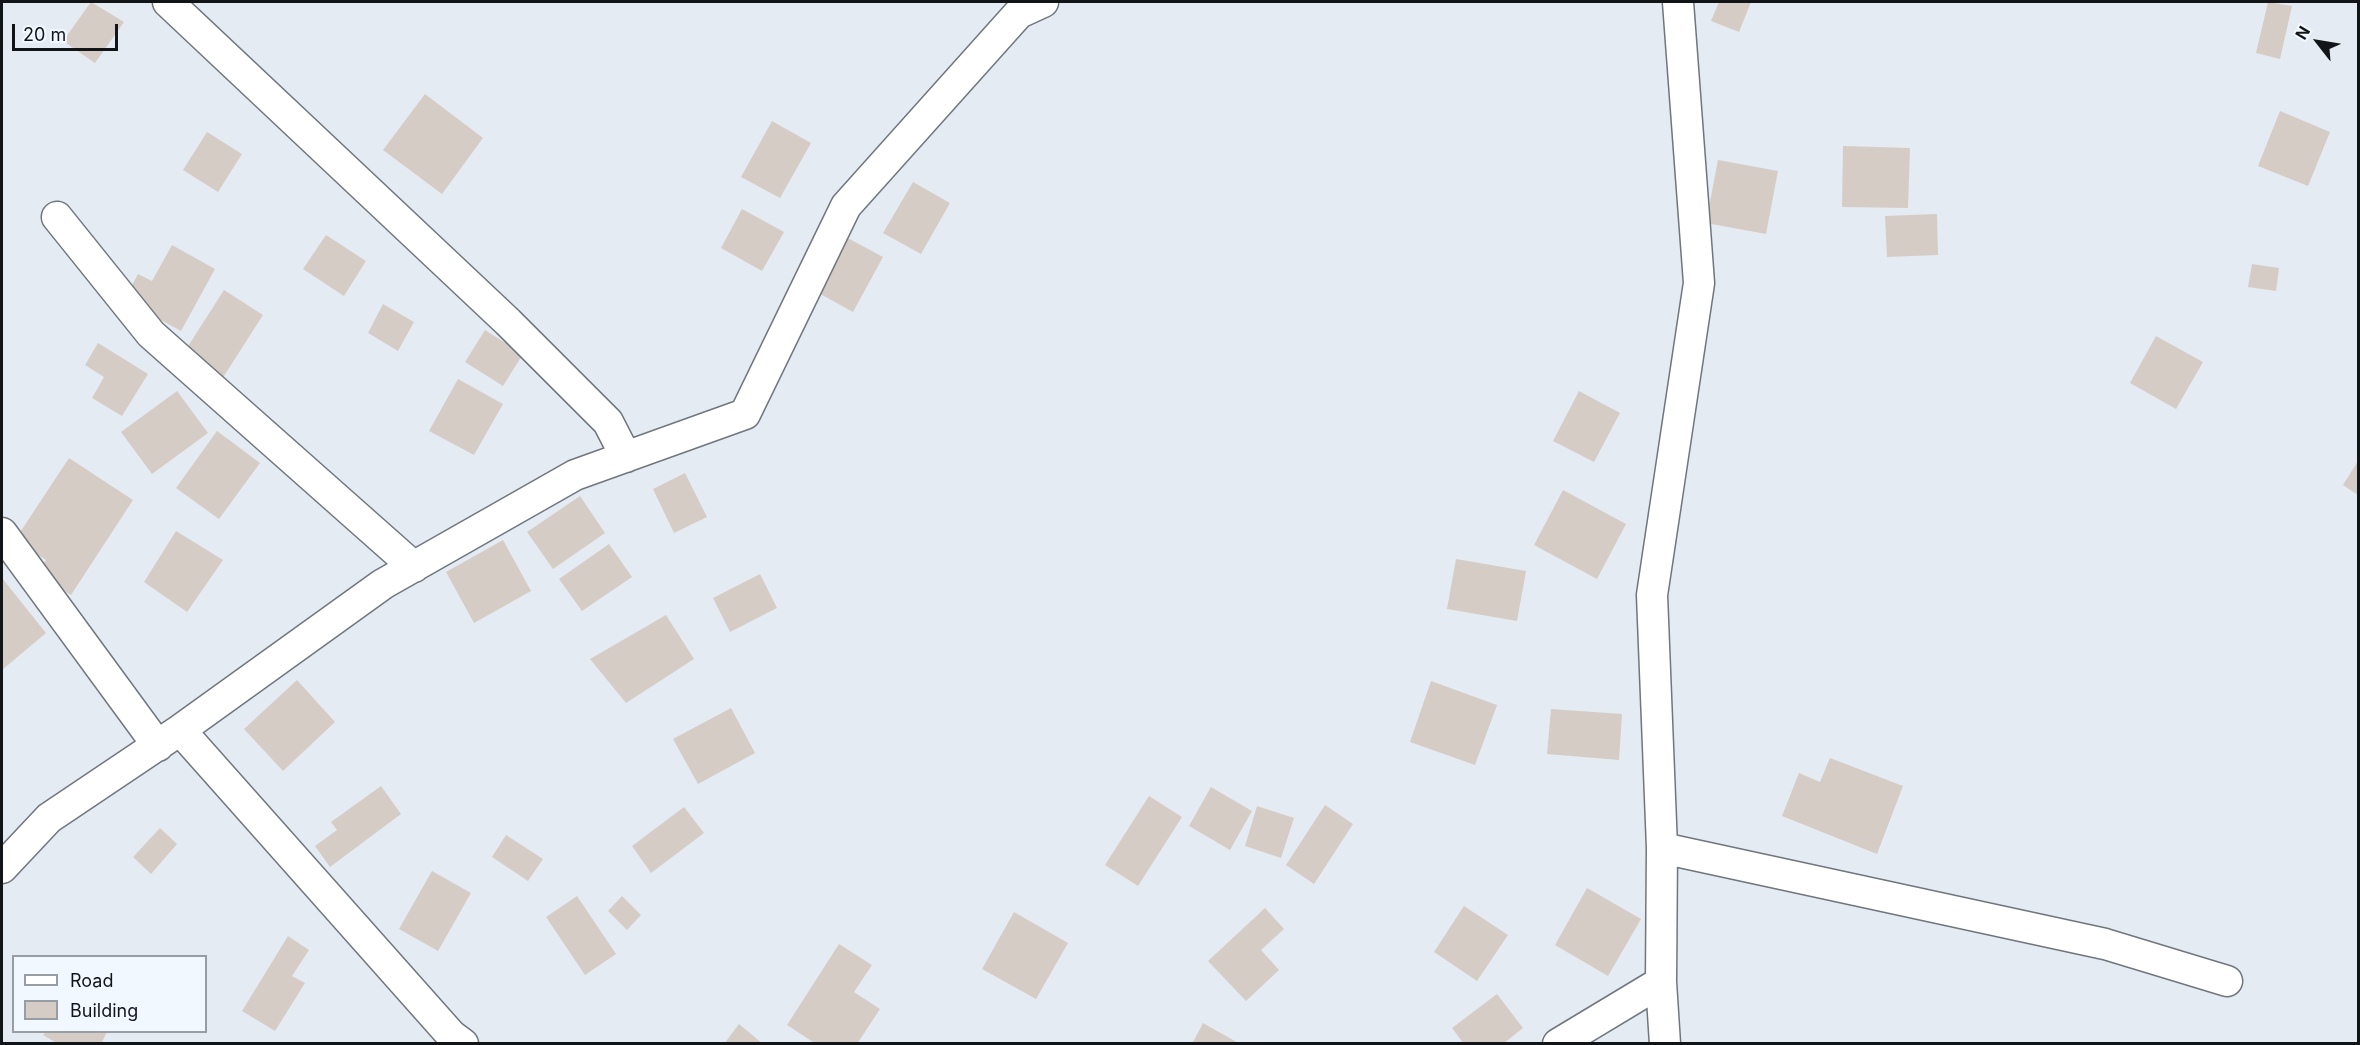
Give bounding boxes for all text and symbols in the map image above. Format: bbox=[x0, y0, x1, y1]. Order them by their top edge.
scale bar bbox=[15, 12, 122, 50]
north arrow bbox=[2288, 12, 2348, 72]
text: N bbox=[2291, 22, 2314, 43]
text: 20 m bbox=[23, 24, 66, 45]
legend bbox=[12, 955, 207, 1033]
text: Road bbox=[70, 970, 113, 991]
text: Building bbox=[70, 1000, 138, 1021]

